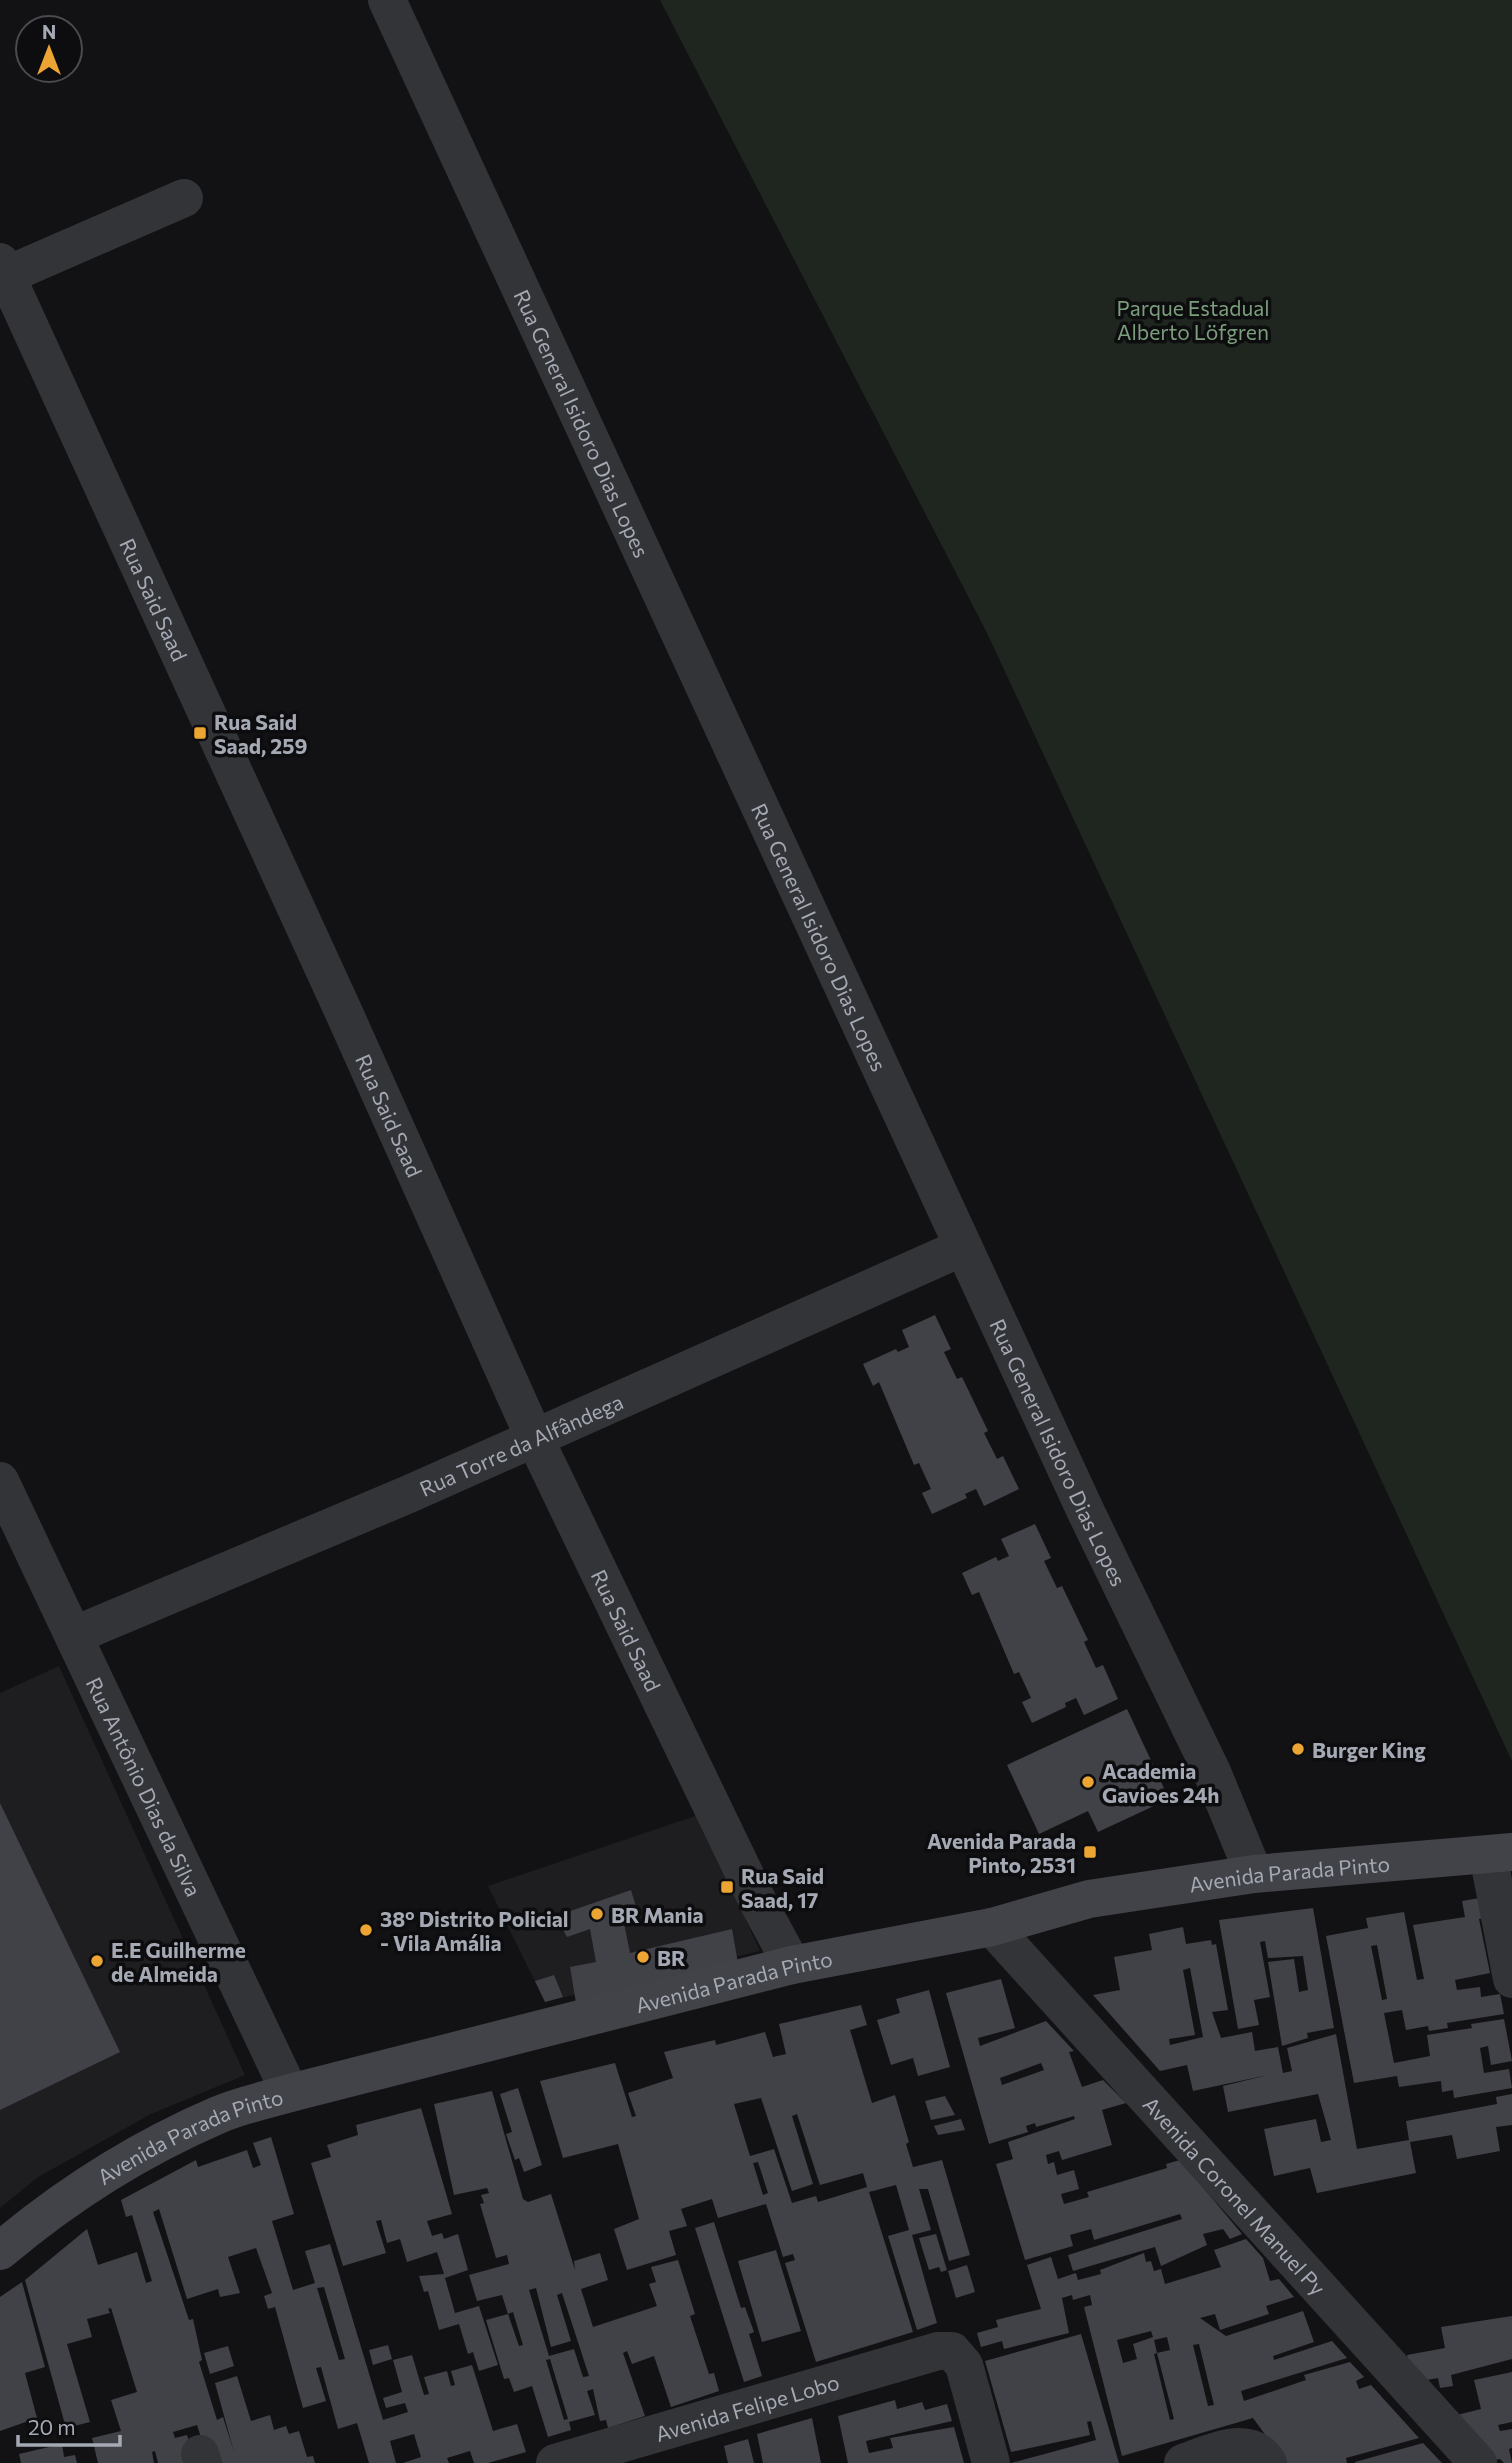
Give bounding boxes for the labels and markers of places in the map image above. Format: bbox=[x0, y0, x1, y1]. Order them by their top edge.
place label: Rua Said Saad, 259 bbox=[214, 709, 307, 758]
marker: Rua Said Saad, 259 bbox=[192, 725, 208, 741]
place label: Burger King bbox=[1312, 1737, 1426, 1762]
marker: Burger King bbox=[1290, 1741, 1306, 1757]
place label: Academia Gavioes 24h bbox=[1102, 1758, 1219, 1807]
marker: Academia Gavioes 24h bbox=[1080, 1774, 1096, 1790]
place label: Avenida Parada Pinto, 2531 bbox=[927, 1828, 1076, 1877]
marker: Avenida Parada Pinto, 2531 bbox=[1082, 1844, 1098, 1860]
place label: Rua Said Saad, 17 bbox=[741, 1863, 824, 1912]
marker: Rua Said Saad, 17 bbox=[719, 1879, 735, 1895]
place label: BR Mania bbox=[611, 1902, 704, 1927]
place label: 38º Distrito Policial - Vila Amália bbox=[380, 1906, 569, 1955]
marker: BR Mania bbox=[589, 1906, 605, 1922]
marker: 38º Distrito Policial - Vila Amália bbox=[358, 1922, 374, 1938]
place label: E.E Guilherme de Almeida bbox=[111, 1937, 246, 1986]
place label: BR bbox=[657, 1945, 686, 1970]
marker: BR bbox=[635, 1949, 651, 1965]
marker: E.E Guilherme de Almeida bbox=[89, 1953, 105, 1969]

